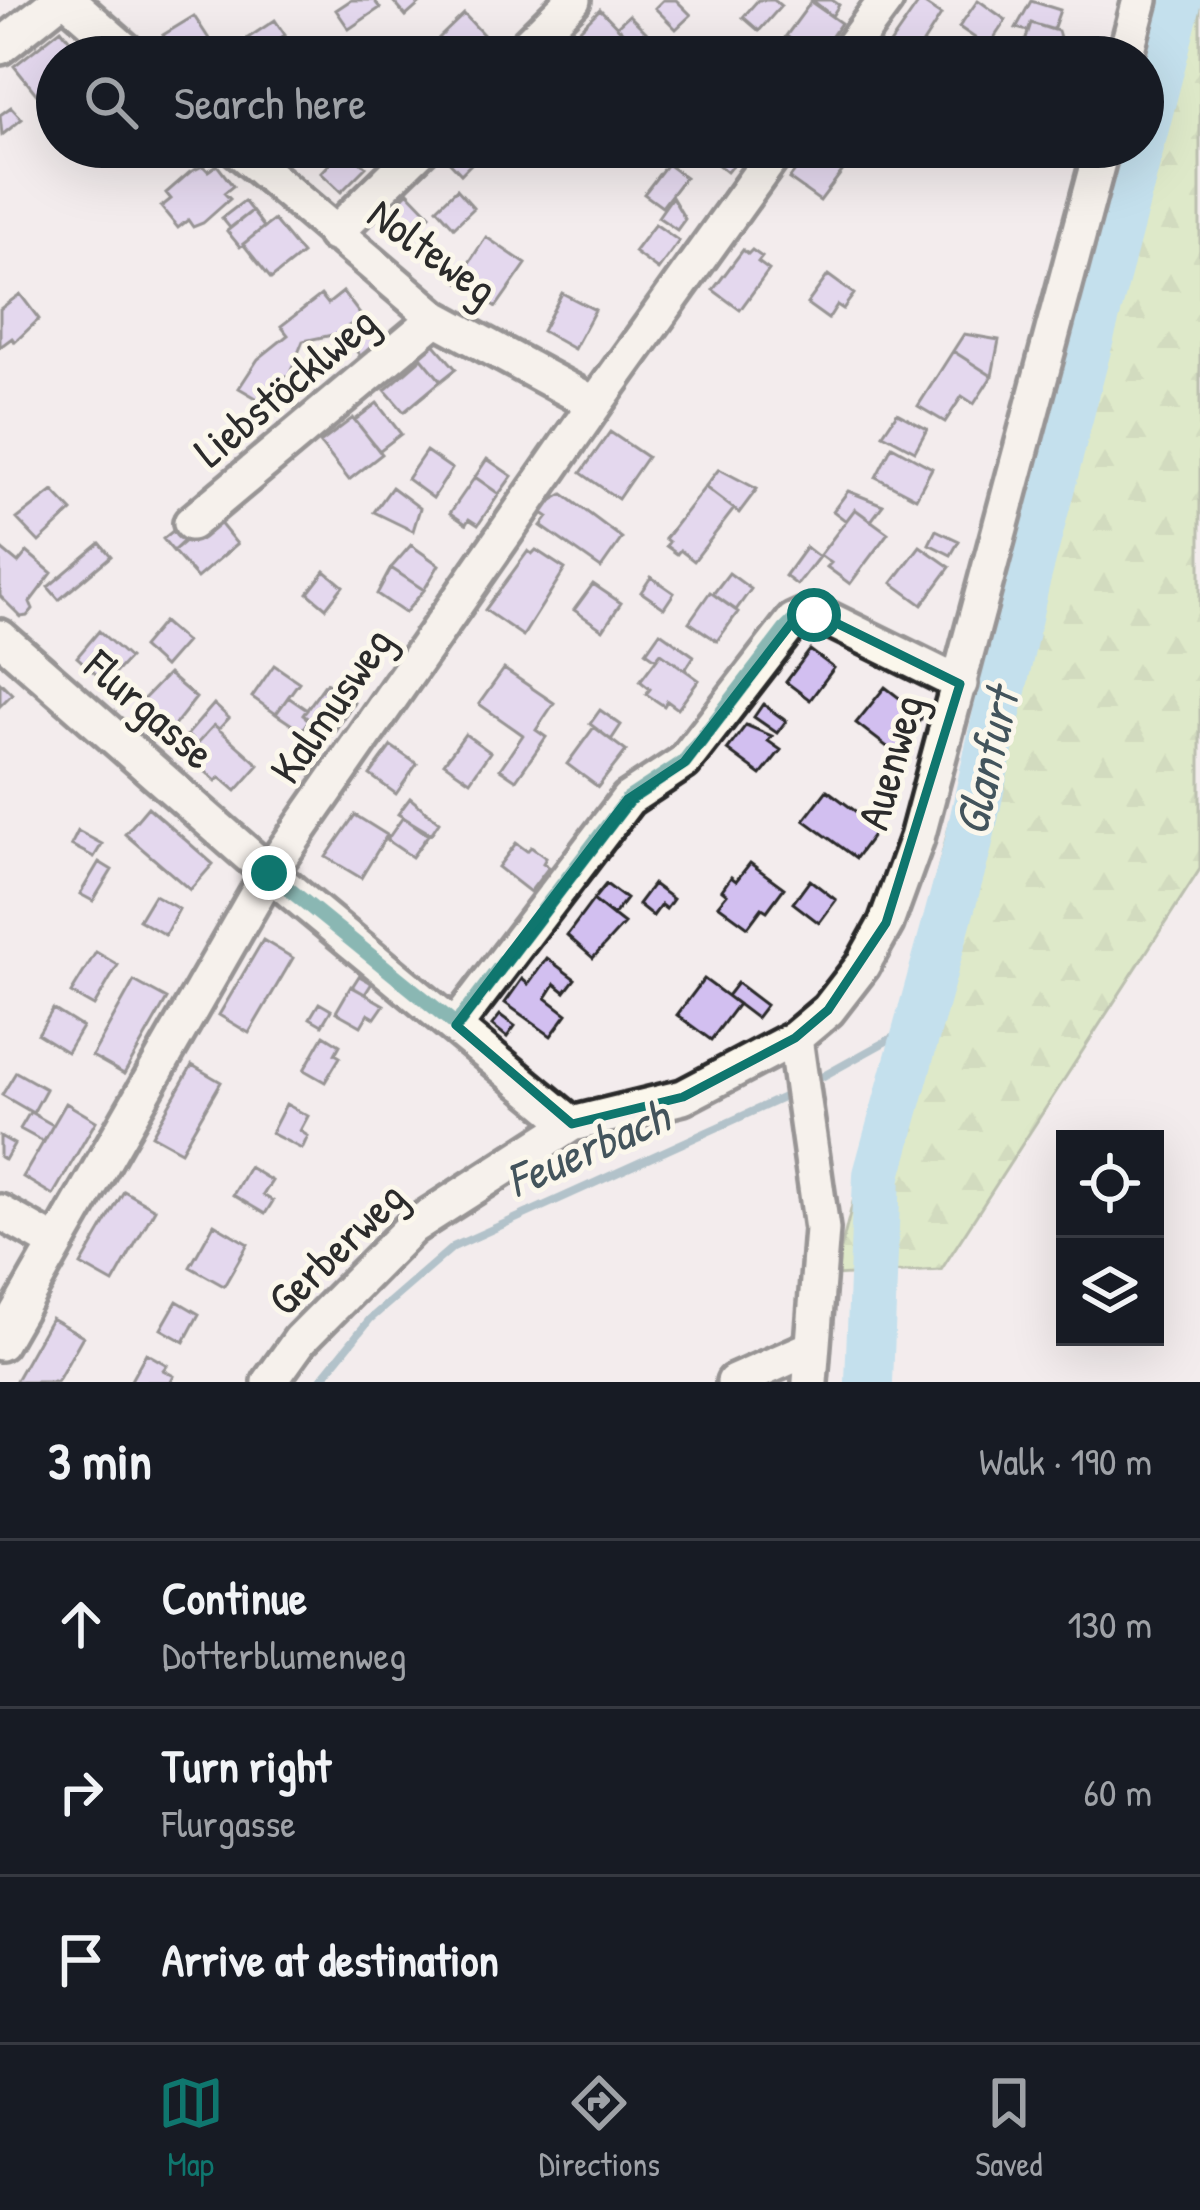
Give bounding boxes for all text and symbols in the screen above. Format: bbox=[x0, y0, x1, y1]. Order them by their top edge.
search box bbox=[36, 36, 1164, 168]
icon: search bbox=[78, 69, 144, 135]
text: Search here bbox=[174, 72, 366, 133]
street label: Nolteweg bbox=[356, 183, 510, 318]
street label: Liebstöcklweg bbox=[180, 291, 389, 480]
route start bbox=[787, 588, 841, 642]
street label: Kalmusweg bbox=[255, 614, 407, 795]
street label: Flurgasse bbox=[71, 634, 229, 782]
water label: Glanfurt bbox=[937, 676, 1035, 841]
street label: Auenweg bbox=[841, 688, 938, 836]
route end bbox=[242, 846, 296, 900]
water label: Feuerbach bbox=[495, 1082, 681, 1212]
map controls bbox=[1056, 1130, 1164, 1346]
button: locate bbox=[1056, 1130, 1164, 1238]
street label: Gerberweg bbox=[254, 1167, 418, 1328]
button: layers bbox=[1056, 1238, 1164, 1346]
text: 3 min bbox=[48, 1426, 152, 1495]
text: Walk · 190 m bbox=[979, 1434, 1152, 1487]
text: Continue bbox=[162, 1567, 307, 1628]
icon: ahead bbox=[48, 1591, 114, 1657]
text: 130 m bbox=[1067, 1597, 1152, 1650]
text: Dotterblumenweg bbox=[162, 1628, 406, 1681]
text: Turn right bbox=[162, 1735, 331, 1796]
icon: right bbox=[48, 1759, 114, 1825]
text: 60 m bbox=[1083, 1765, 1152, 1818]
text: Flurgasse bbox=[162, 1796, 296, 1849]
icon: arrive bbox=[48, 1927, 114, 1993]
text: Arrive at destination bbox=[162, 1929, 499, 1990]
tab: Map bbox=[158, 2070, 224, 2186]
tab: Directions bbox=[539, 2070, 660, 2186]
tab: Saved bbox=[975, 2070, 1042, 2186]

